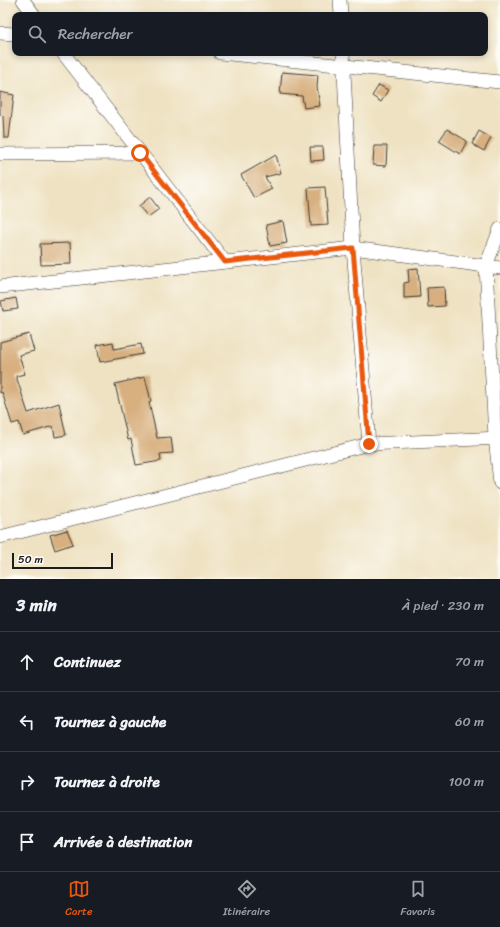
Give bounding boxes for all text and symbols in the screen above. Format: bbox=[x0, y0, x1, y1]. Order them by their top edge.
search box bbox=[12, 12, 488, 56]
text: Rechercher bbox=[58, 21, 133, 47]
icon: search bbox=[26, 23, 48, 45]
route start bbox=[131, 144, 149, 162]
route end bbox=[360, 435, 378, 453]
text: 50 m bbox=[18, 550, 43, 569]
scale bar bbox=[12, 551, 113, 570]
text: 3 min bbox=[16, 590, 57, 620]
text: À pied · 230 m bbox=[402, 594, 484, 617]
text: Continuez bbox=[54, 649, 121, 675]
text: 70 m bbox=[455, 650, 484, 673]
icon: ahead bbox=[16, 651, 38, 673]
text: Tournez à gauche bbox=[54, 709, 166, 735]
text: 60 m bbox=[455, 710, 484, 733]
icon: left bbox=[16, 711, 38, 733]
text: Tournez à droite bbox=[54, 769, 160, 795]
text: 100 m bbox=[449, 770, 484, 793]
icon: right bbox=[16, 771, 38, 793]
text: Arrivée à destination bbox=[54, 829, 192, 855]
icon: arrive bbox=[16, 831, 38, 853]
tab: Carte bbox=[65, 878, 93, 921]
tab: Itinéraire bbox=[223, 878, 270, 921]
tab: Favoris bbox=[400, 878, 435, 921]

